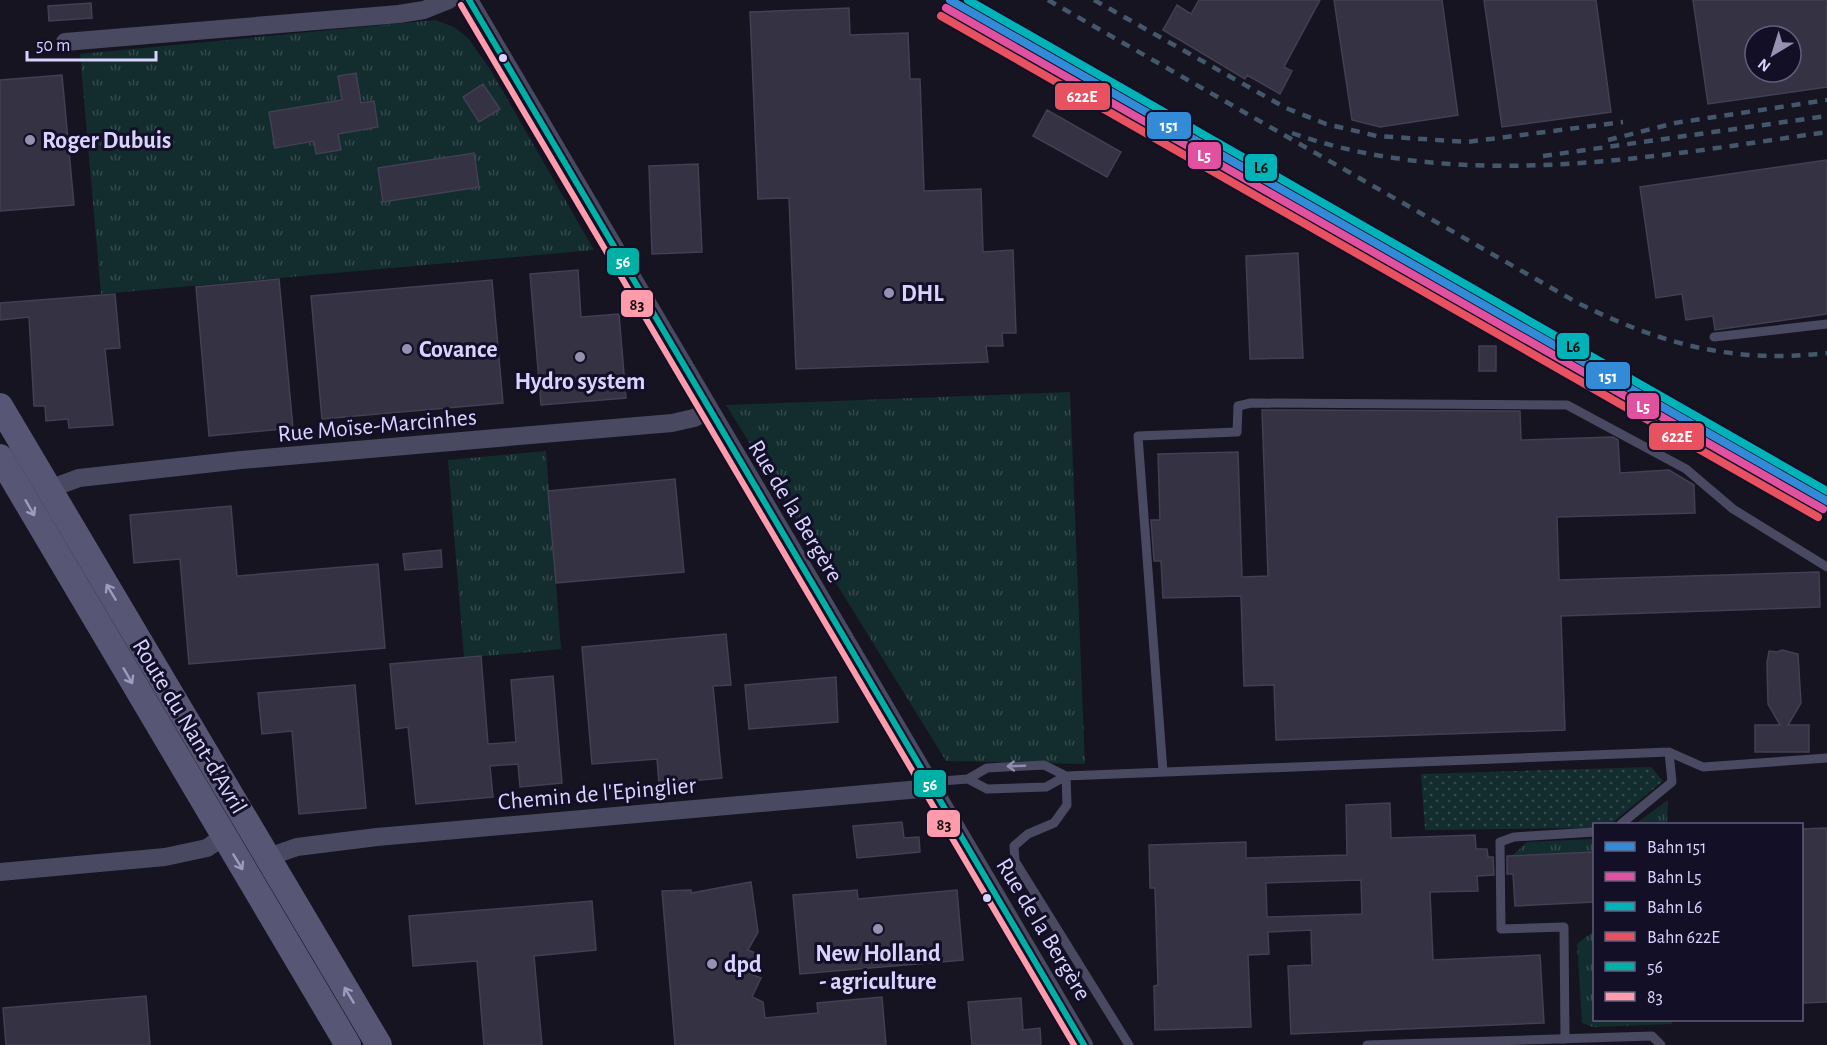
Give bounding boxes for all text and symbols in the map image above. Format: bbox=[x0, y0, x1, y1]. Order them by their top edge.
scale bar bbox=[27, 24, 156, 62]
north arrow bbox=[1743, 24, 1803, 84]
text: 50 m bbox=[36, 37, 70, 55]
unlabelled marker bbox=[497, 52, 509, 64]
text: N bbox=[1755, 55, 1774, 75]
line badge: 622E bbox=[1054, 82, 1111, 111]
text: 622E bbox=[1067, 89, 1097, 105]
line badge: 151 bbox=[1146, 111, 1192, 140]
text: 151 bbox=[1160, 118, 1178, 134]
place label: Roger Dubuis bbox=[42, 129, 171, 153]
marker: Roger Dubuis bbox=[23, 133, 37, 147]
line badge: L5 bbox=[1187, 141, 1222, 170]
text: L5 bbox=[1197, 148, 1211, 164]
line badge: L6 bbox=[1244, 153, 1278, 182]
text: L6 bbox=[1254, 160, 1269, 176]
line badge: 56 bbox=[606, 247, 640, 276]
text: 56 bbox=[616, 254, 631, 270]
place label: DHL bbox=[901, 282, 944, 306]
marker: DHL bbox=[882, 286, 896, 300]
line badge: 83 bbox=[620, 289, 654, 318]
text: 83 bbox=[630, 297, 644, 313]
line badge: L6 bbox=[1556, 332, 1590, 360]
place label: Covance bbox=[419, 338, 498, 362]
text: L6 bbox=[1566, 339, 1581, 355]
marker: Covance bbox=[400, 342, 414, 356]
marker: Hydro system bbox=[573, 350, 587, 364]
line badge: 151 bbox=[1585, 361, 1631, 390]
text: 151 bbox=[1599, 369, 1617, 385]
place label: Hydro system bbox=[515, 370, 645, 394]
line badge: L5 bbox=[1626, 392, 1660, 420]
text: L5 bbox=[1636, 399, 1650, 415]
street label: Rue Moïse-Marcinhes bbox=[276, 405, 478, 447]
line badge: 622E bbox=[1648, 422, 1705, 451]
text: 622E bbox=[1662, 429, 1692, 445]
street label: Rue de la Bergère bbox=[743, 436, 847, 587]
one-way arrow bbox=[24, 499, 36, 516]
one-way arrow bbox=[104, 584, 116, 601]
street label: Route du Nant-d'Avril bbox=[128, 635, 251, 818]
one-way arrow bbox=[123, 667, 135, 684]
one-way arrow bbox=[1007, 761, 1027, 772]
line badge: 56 bbox=[913, 769, 947, 798]
street label: Chemin de l'Epinglier bbox=[497, 773, 697, 815]
text: 56 bbox=[923, 777, 938, 793]
line badge: 83 bbox=[926, 809, 961, 838]
text: 83 bbox=[937, 817, 951, 833]
legend bbox=[1593, 823, 1803, 1021]
text: Bahn 151 bbox=[1647, 839, 1706, 857]
one-way arrow bbox=[233, 853, 245, 870]
street label: Rue de la Bergère bbox=[991, 854, 1095, 1005]
text: Bahn L5 bbox=[1647, 869, 1701, 887]
unlabelled marker bbox=[981, 892, 993, 904]
text: Bahn L6 bbox=[1647, 899, 1702, 917]
marker: New Holland - agriculture bbox=[871, 922, 885, 936]
text: Bahn 622E bbox=[1647, 929, 1720, 947]
place label: New Holland - agriculture bbox=[815, 942, 941, 994]
place label: dpd bbox=[724, 953, 762, 977]
marker: dpd bbox=[705, 957, 719, 971]
text: 56 bbox=[1647, 959, 1663, 977]
one-way arrow bbox=[343, 987, 355, 1004]
text: 83 bbox=[1647, 989, 1663, 1007]

